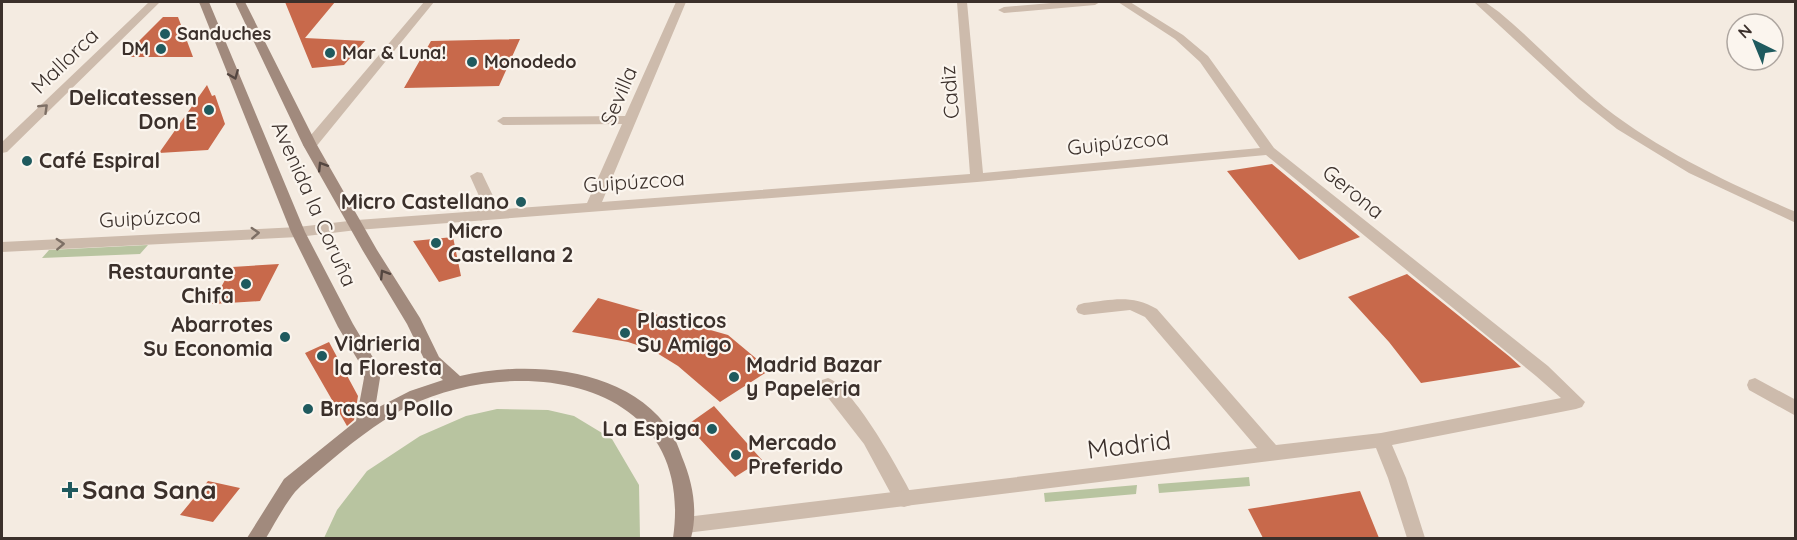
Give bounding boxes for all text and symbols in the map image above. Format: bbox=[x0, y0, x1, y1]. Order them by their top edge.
north arrow bbox=[1725, 12, 1785, 72]
text: N bbox=[1734, 20, 1756, 42]
street label: Mallorca bbox=[25, 22, 103, 99]
place label: Sanduches bbox=[177, 22, 271, 45]
marker: Sanduches bbox=[158, 27, 172, 41]
place label: DM bbox=[121, 37, 149, 60]
place label: Mar & Luna! bbox=[342, 41, 446, 64]
marker: DM bbox=[154, 42, 168, 56]
marker: Mar & Luna! bbox=[323, 46, 337, 60]
place label: Monodedo bbox=[484, 50, 576, 73]
marker: Monodedo bbox=[465, 55, 479, 69]
street label: Sevilla bbox=[594, 62, 642, 129]
street label: Cadiz bbox=[934, 64, 964, 120]
one-way arrow bbox=[227, 69, 240, 80]
place label: Delicatessen Don E bbox=[69, 84, 197, 134]
marker: Delicatessen Don E bbox=[202, 103, 216, 117]
one-way arrow bbox=[36, 105, 47, 116]
street label: Avenida la Coruña bbox=[267, 117, 363, 290]
street label: Guipúzcoa bbox=[1066, 124, 1170, 160]
place label: Café Espiral bbox=[39, 147, 160, 173]
marker: Café Espiral bbox=[20, 154, 34, 168]
street label: Gerona bbox=[1318, 159, 1390, 224]
one-way arrow bbox=[318, 162, 330, 172]
street label: Guipúzcoa bbox=[582, 164, 686, 198]
place label: Micro Castellano bbox=[341, 188, 509, 214]
marker: Micro Castellano bbox=[514, 195, 528, 209]
street label: Guipúzcoa bbox=[98, 201, 201, 233]
place label: Micro Castellana 2 bbox=[448, 217, 573, 267]
one-way arrow bbox=[250, 227, 259, 240]
marker: Micro Castellana 2 bbox=[429, 236, 443, 250]
one-way arrow bbox=[55, 237, 64, 250]
place label: Restaurante Chifa bbox=[108, 258, 234, 308]
one-way arrow bbox=[381, 270, 392, 281]
marker: Restaurante Chifa bbox=[239, 277, 253, 291]
place label: Plasticos Su Amigo bbox=[637, 307, 732, 357]
place label: Abarrotes Su Economia bbox=[143, 311, 273, 361]
marker: Plasticos Su Amigo bbox=[618, 326, 632, 340]
marker: Abarrotes Su Economia bbox=[278, 330, 292, 344]
place label: Vidrieria la Floresta bbox=[334, 330, 442, 380]
marker: Vidrieria la Floresta bbox=[315, 349, 329, 363]
place label: Madrid Bazar y Papeleria bbox=[746, 351, 882, 401]
marker: Madrid Bazar y Papeleria bbox=[727, 370, 741, 384]
place label: Brasa y Pollo bbox=[320, 395, 453, 421]
marker: Brasa y Pollo bbox=[301, 402, 315, 416]
place label: La Espiga bbox=[602, 415, 700, 441]
marker: La Espiga bbox=[705, 422, 719, 436]
street label: Madrid bbox=[1085, 423, 1173, 466]
place label: Mercado Preferido bbox=[748, 429, 843, 479]
marker: Mercado Preferido bbox=[729, 448, 743, 462]
place label: Sana Sana bbox=[82, 473, 217, 506]
marker: Sana Sana bbox=[63, 483, 77, 497]

